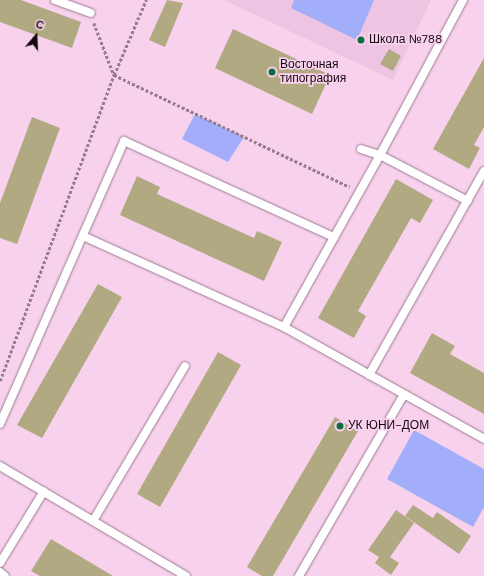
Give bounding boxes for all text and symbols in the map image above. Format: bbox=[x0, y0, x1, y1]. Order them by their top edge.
north arrow bbox=[16, 16, 56, 56]
text: С bbox=[34, 17, 46, 33]
place label: Школа №788 bbox=[369, 33, 442, 47]
marker: Школа №788 bbox=[356, 35, 366, 45]
place label: Восточная типография bbox=[280, 58, 346, 86]
marker: Восточная типография bbox=[267, 67, 277, 77]
place label: УК ЮНИ-ДОМ bbox=[348, 419, 429, 433]
marker: УК ЮНИ-ДОМ bbox=[335, 421, 345, 431]

